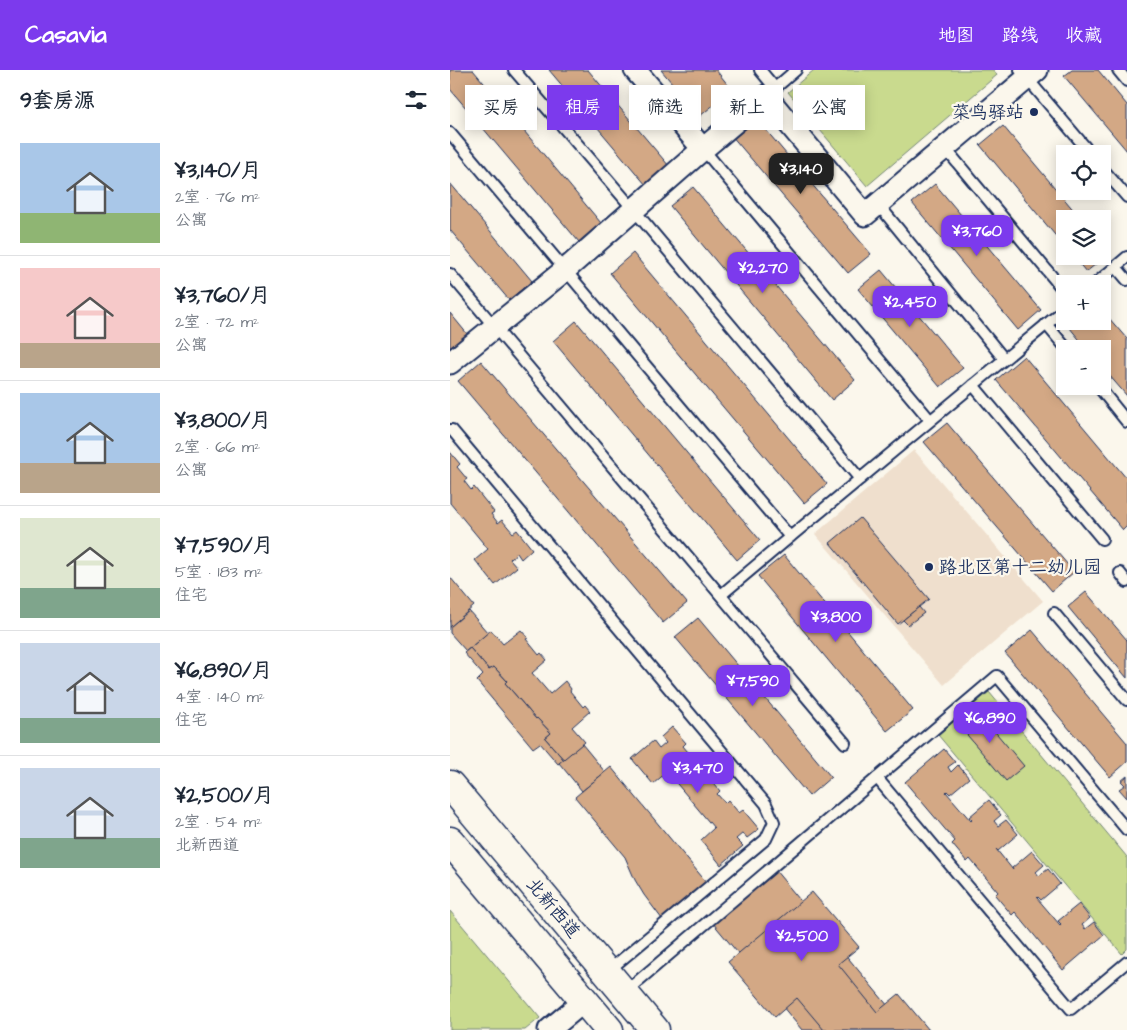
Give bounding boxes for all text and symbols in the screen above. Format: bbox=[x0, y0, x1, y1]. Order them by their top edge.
text: Casavia bbox=[25, 18, 107, 52]
text: 地图 bbox=[938, 23, 974, 48]
text: 路线 bbox=[1002, 23, 1038, 48]
text: 收藏 bbox=[1066, 23, 1102, 48]
chip: 买房 bbox=[465, 85, 537, 130]
chip: 租房 bbox=[547, 85, 619, 130]
chip: 筛选 bbox=[629, 85, 701, 130]
chip: 新上 bbox=[711, 85, 783, 130]
chip: 公寓 bbox=[793, 85, 865, 130]
text: 9套房源 bbox=[20, 86, 95, 115]
icon: filters bbox=[402, 86, 430, 114]
place label: 菜鸟驿站 bbox=[952, 100, 1024, 125]
marker: 菜鸟驿站 bbox=[1028, 106, 1040, 118]
map controls bbox=[1056, 145, 1111, 395]
button: locate bbox=[1056, 145, 1111, 200]
pin: ¥3,140 bbox=[760, 152, 842, 195]
text: ¥3,140/月 bbox=[175, 156, 261, 185]
text: ¥3,140 bbox=[780, 158, 822, 180]
icon: home bbox=[60, 163, 120, 223]
text: 2室 · 76 m² bbox=[175, 186, 260, 208]
text: 公寓 bbox=[175, 209, 207, 231]
button: layers bbox=[1056, 210, 1111, 265]
pin: ¥3,760 bbox=[936, 214, 1018, 257]
text: ¥3,760 bbox=[952, 220, 1002, 242]
pin: ¥2,270 bbox=[722, 252, 804, 294]
text: ¥2,270 bbox=[738, 257, 788, 279]
button: + bbox=[1056, 275, 1111, 330]
text: ¥3,760/月 bbox=[175, 281, 271, 310]
pin: ¥2,450 bbox=[869, 286, 951, 328]
icon: home bbox=[60, 288, 120, 348]
text: ¥2,450 bbox=[884, 291, 936, 313]
text: 2室 · 72 m² bbox=[175, 311, 259, 333]
text: 公寓 bbox=[175, 334, 207, 356]
button: − bbox=[1056, 340, 1111, 395]
text: ¥3,800/月 bbox=[175, 406, 271, 435]
icon: home bbox=[60, 413, 120, 473]
text: 2室 · 66 m² bbox=[175, 436, 260, 458]
text: 公寓 bbox=[175, 459, 207, 481]
text: ¥7,590/月 bbox=[175, 531, 274, 560]
icon: home bbox=[60, 538, 120, 598]
place label: 路北区第十二幼儿园 bbox=[939, 555, 1101, 580]
text: 5室 · 183 m² bbox=[175, 561, 263, 583]
marker: 路北区第十二幼儿园 bbox=[923, 561, 935, 573]
text: 住宅 bbox=[175, 584, 207, 606]
pin: ¥3,800 bbox=[795, 600, 877, 643]
text: ¥3,800 bbox=[811, 606, 861, 628]
text: ¥6,890/月 bbox=[175, 656, 273, 685]
icon: home bbox=[60, 663, 120, 723]
pin: ¥7,590 bbox=[712, 664, 794, 707]
text: ¥7,590 bbox=[727, 670, 779, 692]
text: 4室 · 140 m² bbox=[175, 686, 265, 708]
pin: ¥6,890 bbox=[949, 702, 1031, 744]
text: ¥6,890 bbox=[965, 707, 1016, 729]
text: 住宅 bbox=[175, 709, 207, 731]
pin: ¥3,470 bbox=[657, 752, 739, 794]
text: ¥3,470 bbox=[673, 757, 723, 779]
text: ¥2,500/月 bbox=[175, 781, 274, 810]
icon: home bbox=[60, 788, 120, 848]
text: 2室 · 54 m² bbox=[175, 811, 262, 833]
text: 北新西道 bbox=[175, 834, 239, 856]
street label: 北新西道 bbox=[520, 872, 586, 944]
pin: ¥2,500 bbox=[761, 920, 843, 962]
text: ¥2,500 bbox=[776, 925, 828, 947]

